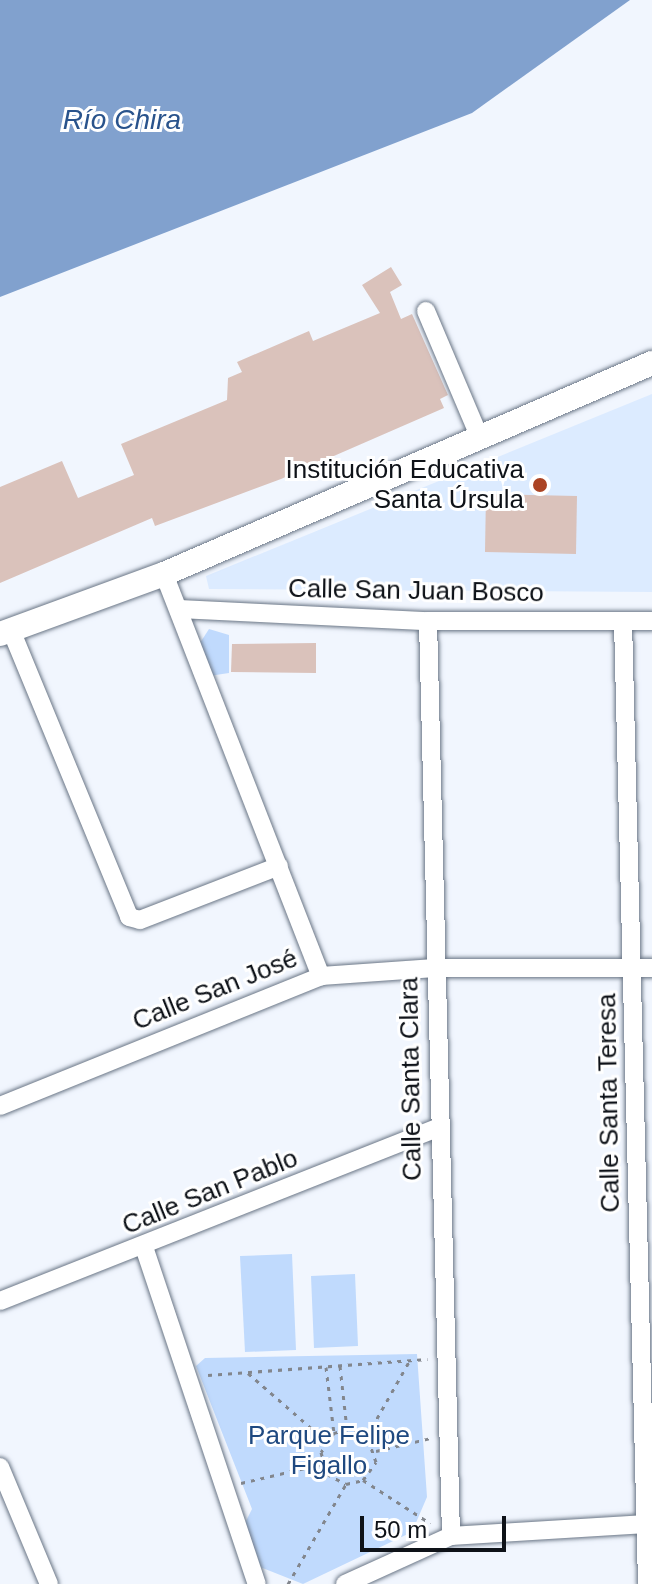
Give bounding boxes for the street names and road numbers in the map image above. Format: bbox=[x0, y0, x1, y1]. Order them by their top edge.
street label: Calle San Juan Bosco bbox=[288, 573, 544, 609]
street label: Calle San José bbox=[128, 943, 302, 1037]
street label: Calle Santa Clara bbox=[394, 977, 428, 1181]
street label: Calle Santa Teresa bbox=[591, 993, 627, 1213]
street label: Calle San Pablo bbox=[118, 1143, 302, 1241]

